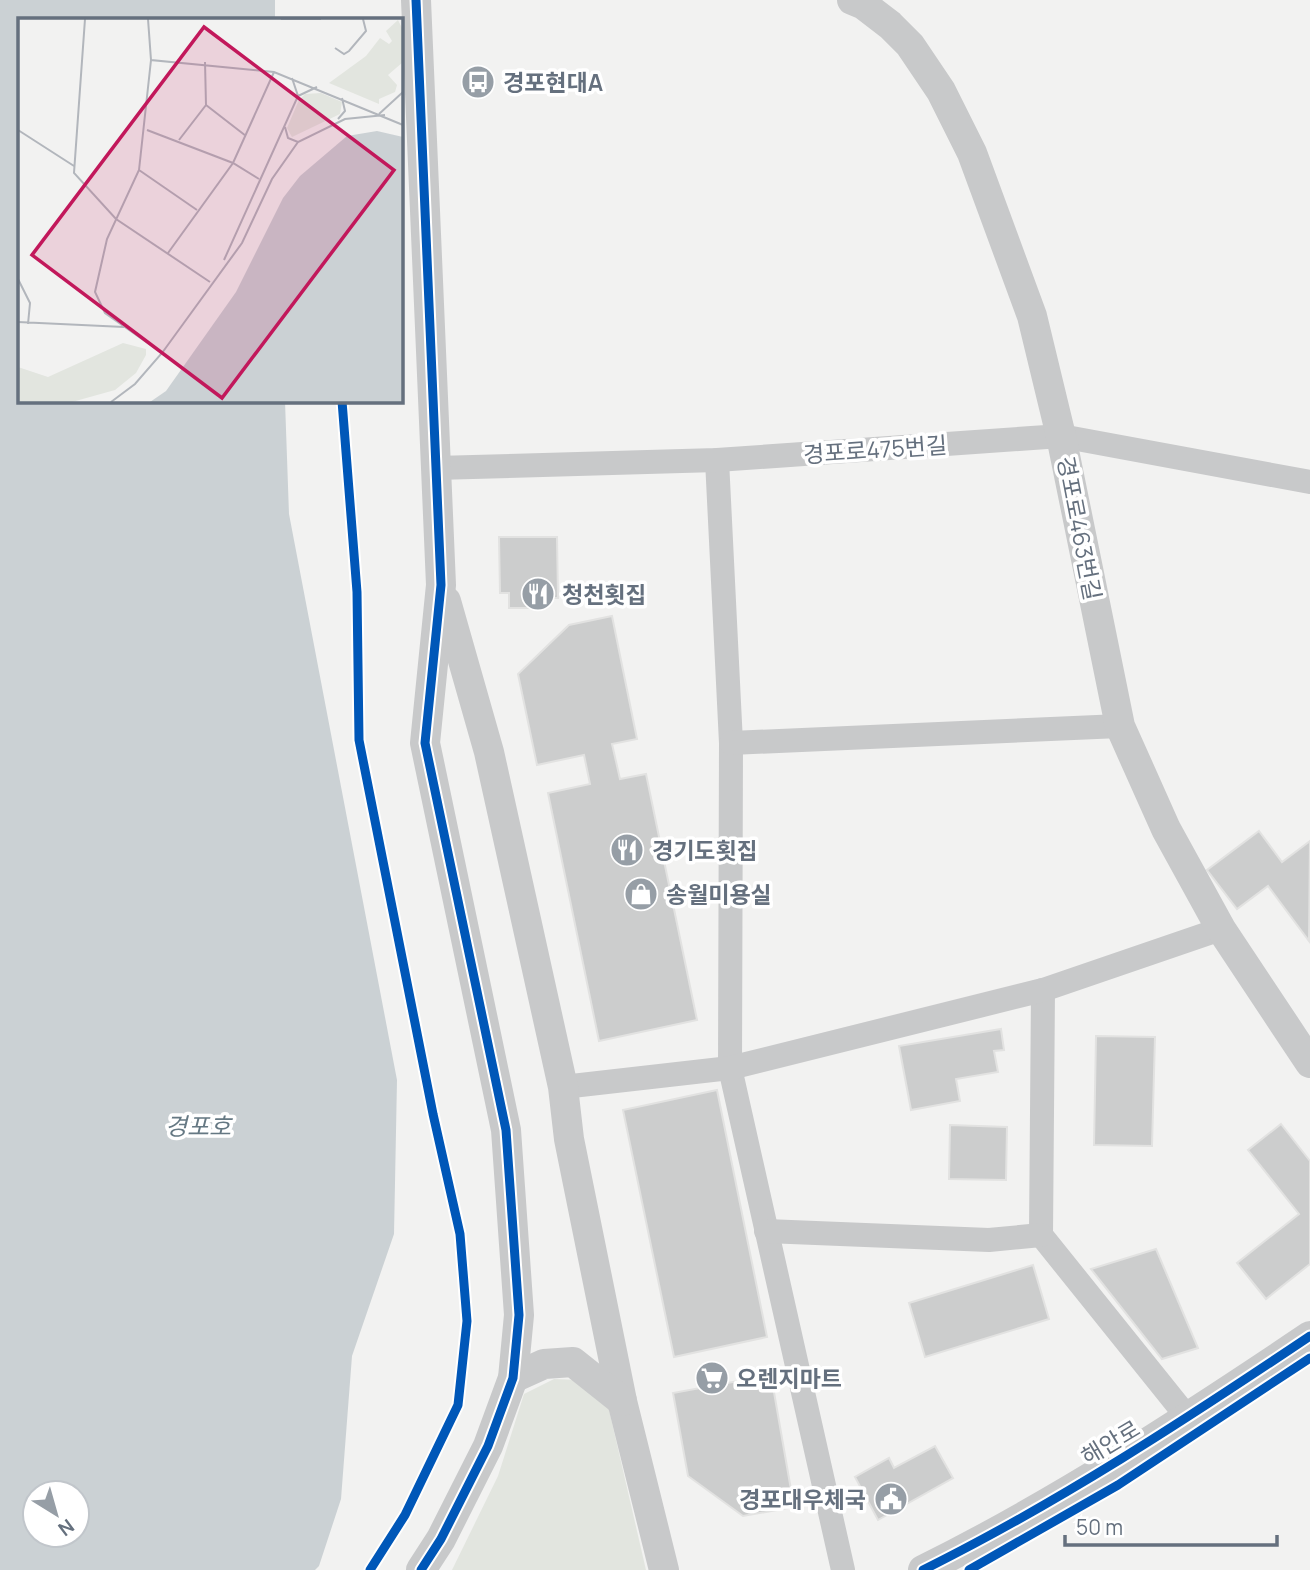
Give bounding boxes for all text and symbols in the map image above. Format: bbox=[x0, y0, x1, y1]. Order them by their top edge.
inset map bbox=[18, 18, 402, 402]
bus stop icon: 경포현대A bbox=[459, 63, 497, 101]
place label: 경포현대A bbox=[503, 66, 603, 98]
street label: 경포로475번길 bbox=[802, 428, 948, 470]
street label: 경포로463번길 bbox=[1050, 453, 1110, 603]
restaurant icon: 청천횟집 bbox=[519, 575, 557, 613]
place label: 청천횟집 bbox=[562, 578, 647, 610]
restaurant icon: 경기도횟집 bbox=[608, 831, 646, 869]
place label: 경기도횟집 bbox=[652, 834, 758, 866]
shop icon: 송월미용실 bbox=[622, 875, 660, 913]
place label: 송월미용실 bbox=[666, 878, 772, 910]
water label: 경포호 bbox=[165, 1109, 233, 1142]
supermarket icon: 오렌지마트 bbox=[693, 1359, 731, 1397]
place label: 오렌지마트 bbox=[736, 1362, 842, 1394]
street label: 해안로 bbox=[1075, 1412, 1145, 1472]
north arrow bbox=[21, 1479, 91, 1549]
public building icon: 경포대우체국 bbox=[872, 1480, 910, 1518]
place label: 경포대우체국 bbox=[739, 1483, 866, 1515]
scale bar bbox=[1065, 1504, 1277, 1548]
text: N bbox=[53, 1513, 80, 1542]
text: 50 m bbox=[1076, 1513, 1123, 1541]

